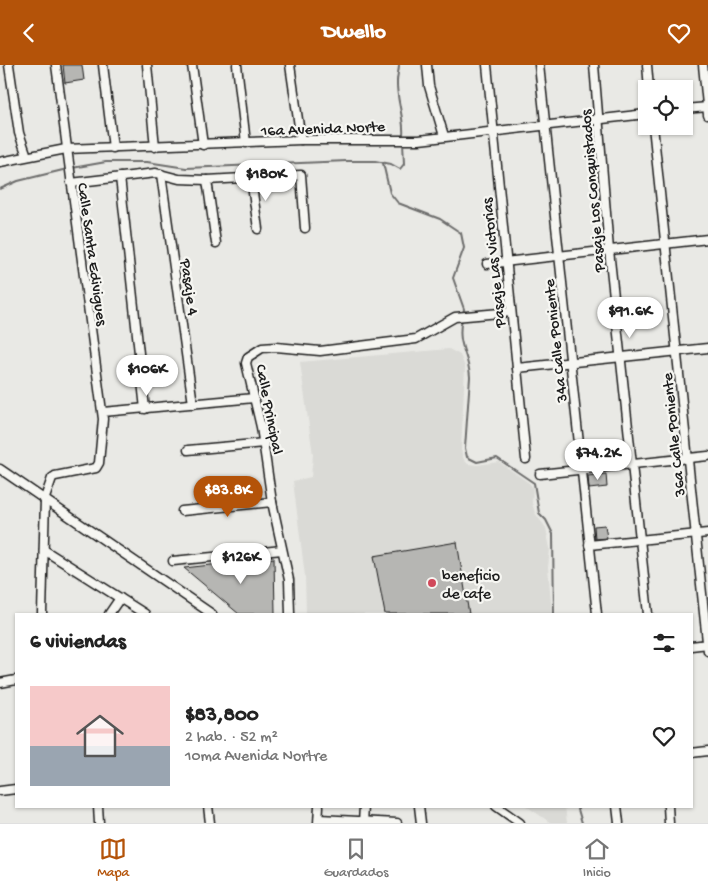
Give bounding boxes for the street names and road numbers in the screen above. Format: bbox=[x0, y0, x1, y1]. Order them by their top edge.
street label: Pasaje Los Conquistados bbox=[578, 108, 611, 274]
street label: 16a Avenida Norte bbox=[260, 119, 386, 142]
street label: Calle Santa Edivigues bbox=[71, 182, 110, 328]
street label: Pasaje Las Victorias bbox=[479, 196, 512, 329]
street label: Pasaje 4 bbox=[174, 257, 201, 317]
street label: 34a Calle Poniente bbox=[541, 277, 574, 404]
street label: Calle Principal bbox=[250, 363, 286, 456]
street label: 36a Calle Poniente bbox=[659, 371, 692, 499]

